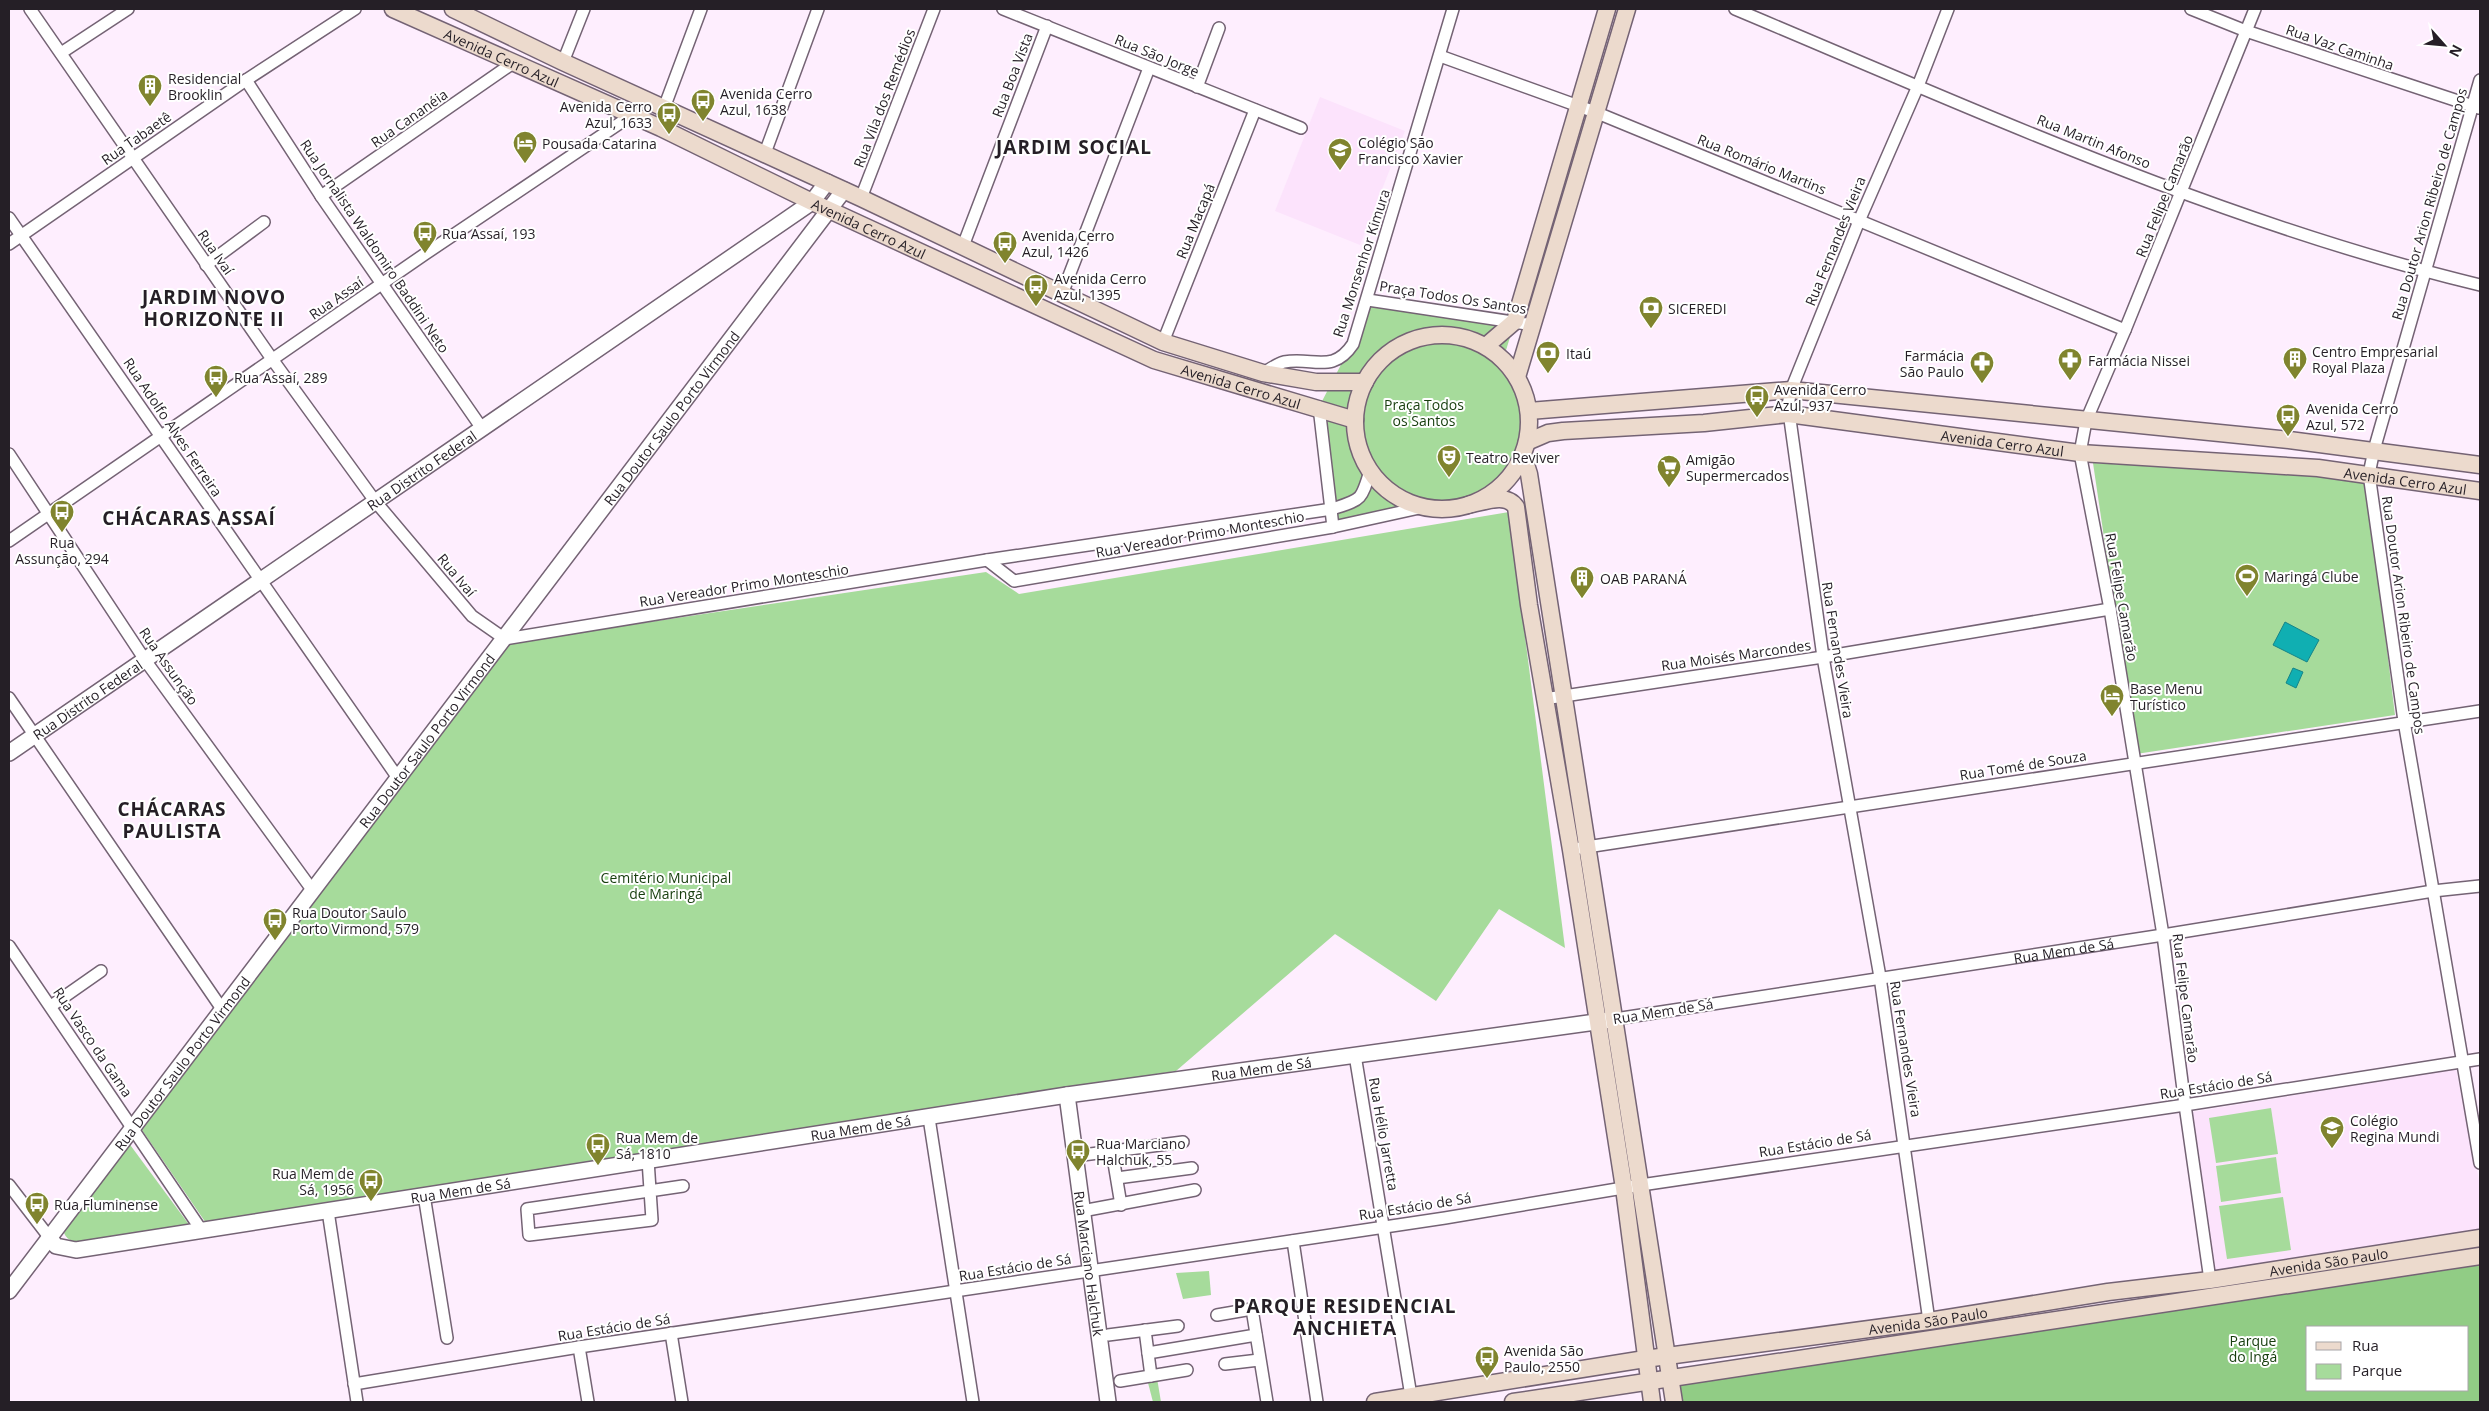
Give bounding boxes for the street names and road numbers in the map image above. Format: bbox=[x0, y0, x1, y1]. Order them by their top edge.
street label: Rua Vaz Caminha bbox=[2283, 20, 2397, 74]
street label: Avenida Cerro Azul bbox=[441, 24, 562, 91]
street label: Rua Vila dos Remédios bbox=[849, 26, 919, 170]
street label: Rua São Jorge bbox=[1112, 29, 1202, 81]
street label: Rua Boa Vista bbox=[987, 30, 1037, 120]
street label: Rua Cananéia bbox=[367, 85, 451, 151]
street label: Rua Doutor Arion Ribeiro de Campos bbox=[2387, 85, 2471, 322]
street label: Rua Tabaetê bbox=[97, 107, 175, 169]
street label: Rua Martin Afonso bbox=[2034, 109, 2154, 173]
street label: Rua Romário Martins bbox=[1695, 129, 1830, 199]
street label: Rua Felipe Camarão bbox=[2131, 132, 2197, 260]
street label: Rua Jornalista Waldomiro Baddini Neto bbox=[296, 136, 454, 356]
street label: Rua Fernandes Vieira bbox=[1800, 174, 1870, 308]
street label: Rua Macapá bbox=[1171, 180, 1219, 262]
street label: Rua Monsenhor Kimura bbox=[1328, 186, 1394, 340]
street label: Avenida Cerro Azul bbox=[809, 194, 929, 263]
street label: Rua Ivaí bbox=[194, 226, 239, 279]
street label: Rua Assaí bbox=[305, 272, 367, 324]
street label: Praça Todos Os Santos bbox=[1378, 276, 1528, 318]
street label: Rua Doutor Saulo Porto Virmond bbox=[599, 327, 744, 509]
street label: Rua Adolfo Alves Ferreira bbox=[119, 354, 227, 500]
street label: Avenida Cerro Azul bbox=[1179, 359, 1303, 413]
street label: Avenida Cerro Azul bbox=[1940, 425, 2065, 460]
street label: Rua Distrito Federal bbox=[363, 426, 480, 514]
street label: Avenida Cerro Azul bbox=[2343, 462, 2468, 499]
street label: Rua Doutor Arion Ribeiro de Campos bbox=[2378, 495, 2430, 736]
street label: Rua Vereador Primo Monteschio bbox=[1094, 506, 1306, 562]
street label: Rua Felipe Camarão bbox=[2101, 531, 2143, 663]
street label: Rua Ivaí bbox=[433, 549, 481, 601]
street label: Rua Vereador Primo Monteschio bbox=[638, 559, 850, 611]
street label: Rua Fernandes Vieira bbox=[1818, 580, 1858, 720]
street label: Rua Assunção bbox=[135, 623, 203, 709]
street label: Rua Moisés Marcondes bbox=[1660, 635, 1812, 675]
street label: Rua Doutor Saulo Porto Virmond bbox=[354, 649, 499, 831]
street label: Rua Distrito Federal bbox=[29, 655, 146, 744]
street label: Rua Tomé de Souza bbox=[1958, 746, 2088, 784]
street label: Rua Felipe Camarão bbox=[2169, 932, 2203, 1064]
street label: Rua Mem de Sá bbox=[2012, 933, 2115, 967]
street label: Rua Doutor Saulo Porto Virmond bbox=[110, 972, 254, 1154]
street label: Rua Fernandes Vieira bbox=[1886, 979, 1926, 1119]
street label: Rua Vasco da Gama bbox=[49, 983, 137, 1101]
street label: Rua Mem de Sá bbox=[1612, 994, 1714, 1028]
street label: Rua Mem de Sá bbox=[1210, 1052, 1313, 1085]
street label: Rua Estácio de Sá bbox=[2158, 1067, 2274, 1103]
street label: Rua Hélio Jarretta bbox=[1365, 1076, 1403, 1192]
street label: Rua Mem de Sá bbox=[809, 1110, 912, 1144]
street label: Rua Estácio de Sá bbox=[1757, 1125, 1873, 1161]
street label: Rua Mem de Sá bbox=[409, 1173, 512, 1207]
street label: Rua Estácio de Sá bbox=[1357, 1188, 1473, 1224]
street label: Rua Marciano Halchuk bbox=[1070, 1190, 1109, 1338]
street label: Avenida São Paulo bbox=[2268, 1243, 2389, 1280]
street label: Rua Estácio de Sá bbox=[957, 1249, 1073, 1285]
street label: Avenida São Paulo bbox=[1867, 1302, 1989, 1339]
street label: Rua Estácio de Sá bbox=[556, 1309, 672, 1345]

